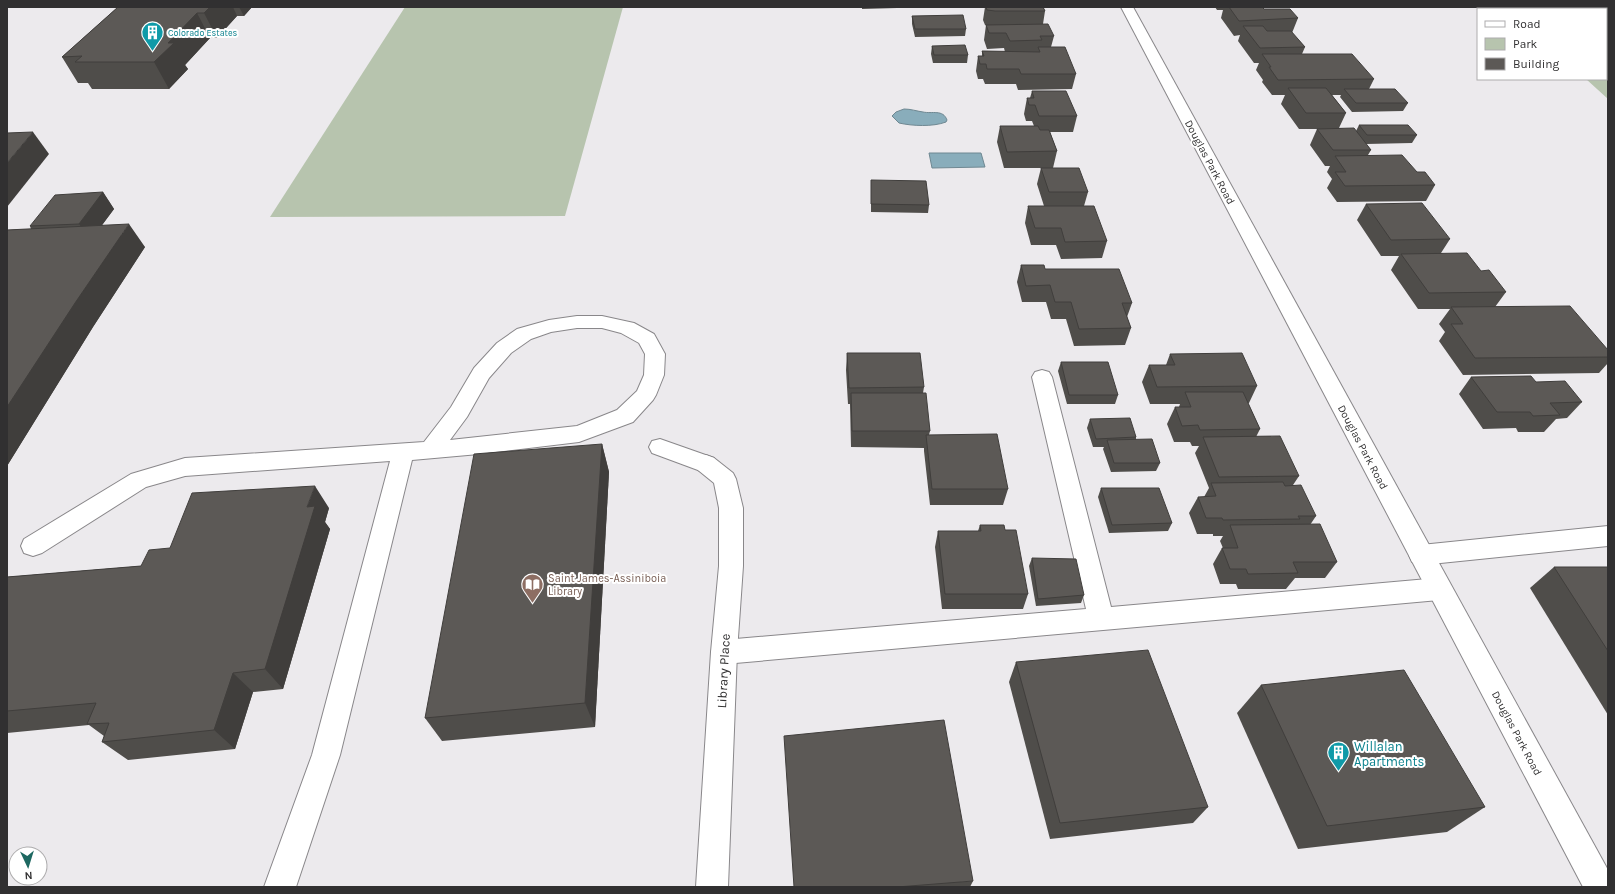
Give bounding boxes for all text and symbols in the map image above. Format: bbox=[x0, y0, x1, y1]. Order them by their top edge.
legend bbox=[1477, 8, 1607, 80]
text: Road bbox=[1513, 17, 1541, 31]
building icon: Colorado Estates bbox=[140, 20, 166, 53]
place label: Colorado Estates bbox=[168, 28, 238, 38]
text: Park bbox=[1513, 37, 1538, 51]
text: Building bbox=[1513, 57, 1560, 71]
street label: Douglas Park Road bbox=[1182, 118, 1237, 207]
street label: Douglas Park Road bbox=[1335, 403, 1390, 492]
library icon: Saint James-Assiniboia Library bbox=[520, 571, 546, 604]
place label: Saint James-Assiniboia Library bbox=[548, 572, 666, 598]
street label: Library Place bbox=[714, 633, 733, 709]
street label: Douglas Park Road bbox=[1489, 689, 1544, 778]
place label: Willalan Apartments bbox=[1354, 739, 1424, 769]
building icon: Willalan Apartments bbox=[1326, 740, 1352, 773]
north arrow bbox=[8, 846, 48, 886]
text: N bbox=[24, 869, 33, 882]

